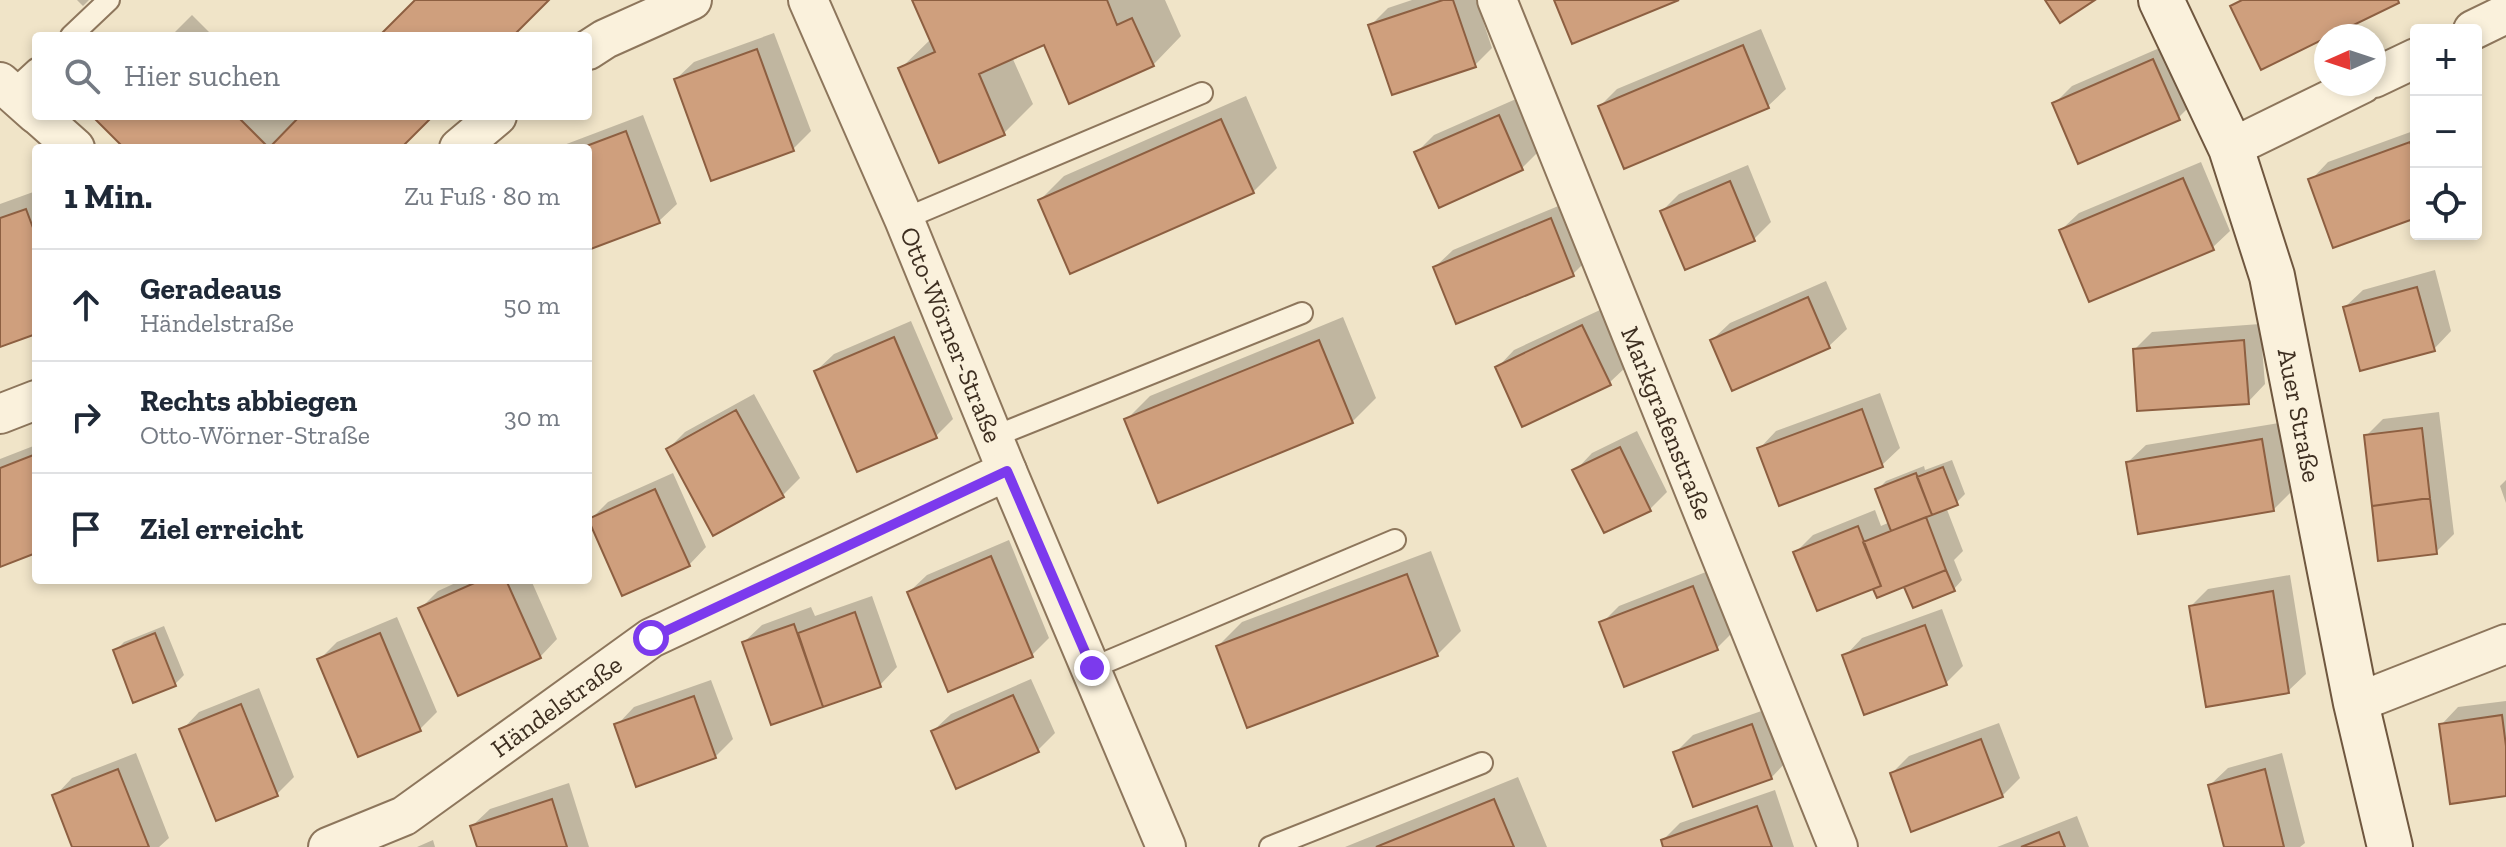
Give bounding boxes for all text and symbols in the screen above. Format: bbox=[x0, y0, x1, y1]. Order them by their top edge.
north arrow bbox=[2314, 24, 2386, 96]
map controls bbox=[2410, 24, 2482, 240]
button: + bbox=[2410, 24, 2482, 96]
search box bbox=[32, 32, 592, 120]
icon: search bbox=[60, 54, 104, 98]
text: Hier suchen bbox=[124, 58, 280, 94]
button: − bbox=[2410, 96, 2482, 168]
button: locate bbox=[2410, 168, 2482, 240]
text: 1 Min. bbox=[64, 176, 153, 217]
text: Zu Fuß · 80 m bbox=[404, 180, 560, 212]
street label: Otto-Wörner-Straße bbox=[893, 222, 1010, 447]
text: Geradeaus bbox=[140, 271, 281, 307]
icon: ahead bbox=[64, 283, 108, 327]
text: 50 m bbox=[503, 289, 560, 321]
text: Händelstraße bbox=[140, 307, 294, 339]
street label: Markgrafenstraße bbox=[1614, 322, 1721, 524]
street label: Auer Straße bbox=[2271, 345, 2328, 485]
text: Rechts abbiegen bbox=[140, 383, 357, 419]
icon: right bbox=[64, 395, 108, 439]
text: 30 m bbox=[504, 401, 560, 433]
text: Otto-Wörner-Straße bbox=[140, 419, 370, 451]
icon: arrive bbox=[64, 507, 108, 551]
text: Ziel erreicht bbox=[140, 511, 303, 547]
route start bbox=[633, 620, 669, 656]
street label: Händelstraße bbox=[485, 648, 628, 764]
route end bbox=[1074, 650, 1110, 686]

